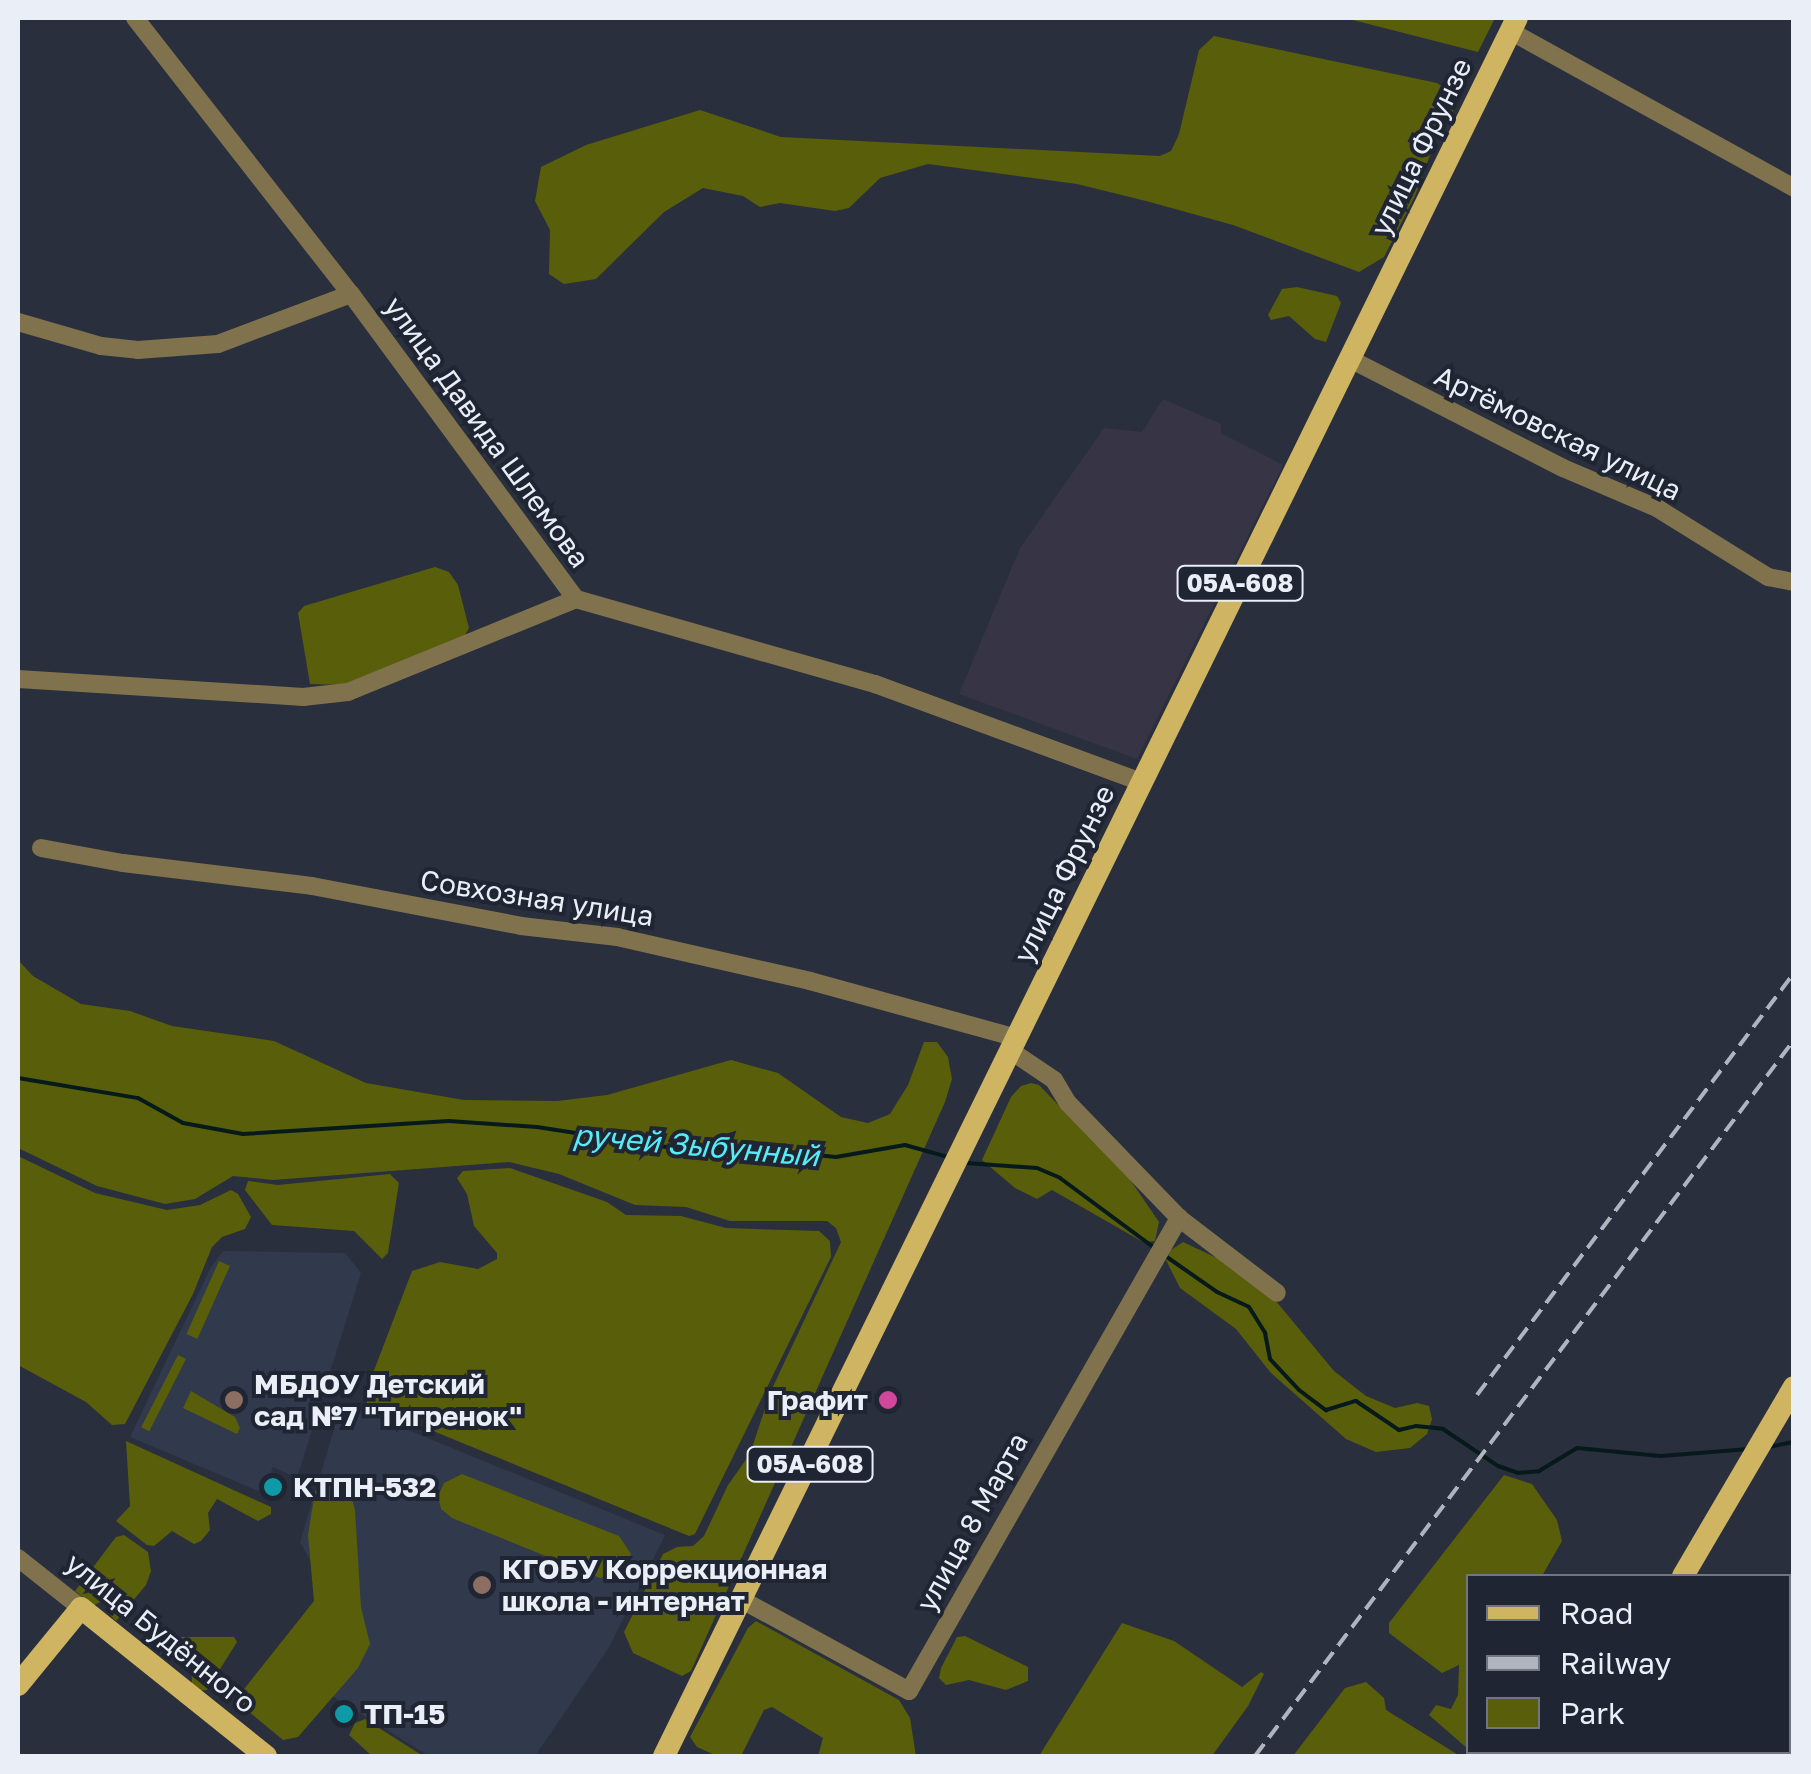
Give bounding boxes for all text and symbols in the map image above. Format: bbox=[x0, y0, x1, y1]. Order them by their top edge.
street label: улица Фрунзе bbox=[1363, 53, 1479, 241]
street label: улица Давида Шлемова bbox=[377, 290, 597, 574]
street label: Артёмовская улица bbox=[1429, 359, 1687, 507]
road number: 05А-608 bbox=[1175, 563, 1305, 603]
street label: улица Фрунзе bbox=[1006, 780, 1122, 968]
street label: Совхозная улица bbox=[418, 863, 656, 933]
water label: ручей Зыбунный bbox=[572, 1116, 820, 1174]
place label: МБДОУ Детский сад №7 "Тигренок" bbox=[254, 1367, 522, 1433]
place label: Графит bbox=[767, 1383, 868, 1417]
marker: МБДОУ Детский сад №7 "Тигренок" bbox=[223, 1389, 245, 1411]
marker: Графит bbox=[877, 1389, 899, 1411]
street label: улица 8 Марта bbox=[909, 1427, 1035, 1617]
road number: 05А-608 bbox=[745, 1444, 875, 1484]
place label: КТПН-532 bbox=[293, 1470, 436, 1504]
marker: КТПН-532 bbox=[262, 1476, 284, 1498]
street label: улица Будённого bbox=[59, 1546, 263, 1720]
place label: КГОБУ Коррекционная школа - интернат bbox=[502, 1552, 827, 1618]
marker: КГОБУ Коррекционная школа - интернат bbox=[471, 1574, 493, 1596]
legend bbox=[1466, 1574, 1791, 1754]
text: Road bbox=[1560, 1595, 1634, 1631]
text: Railway bbox=[1560, 1645, 1671, 1681]
text: Park bbox=[1560, 1695, 1625, 1731]
place label: ТП-15 bbox=[364, 1697, 445, 1731]
marker: ТП-15 bbox=[333, 1703, 355, 1725]

